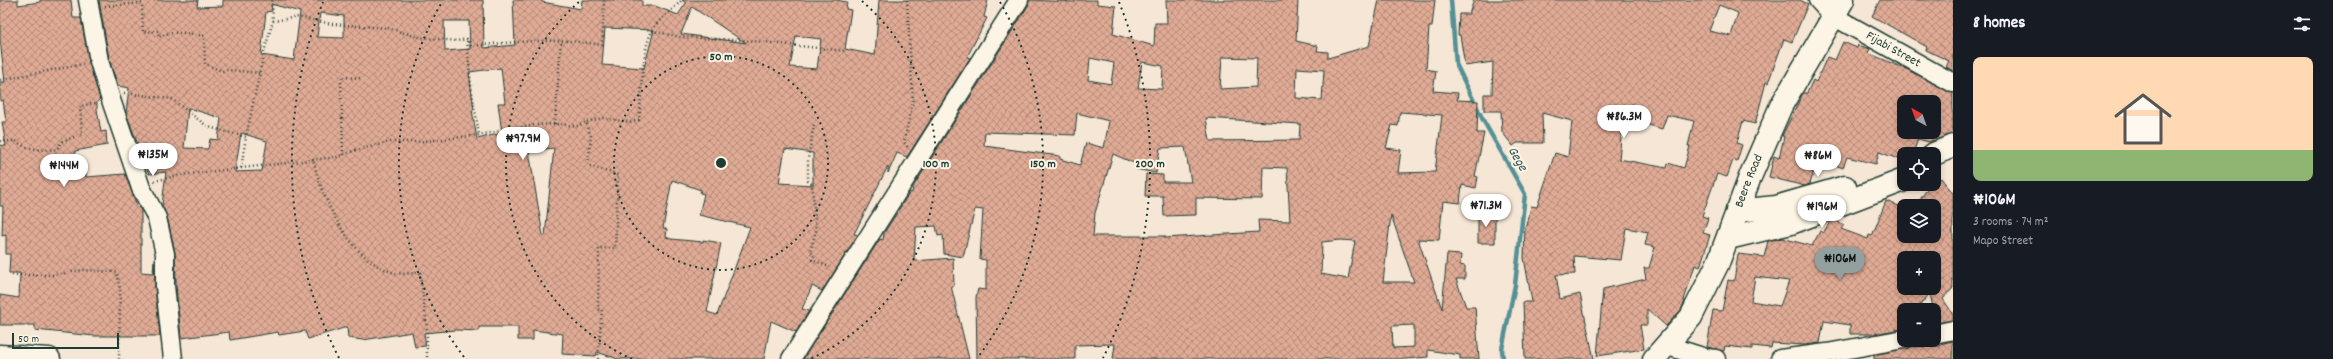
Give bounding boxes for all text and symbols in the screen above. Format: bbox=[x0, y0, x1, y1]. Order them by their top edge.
text: 8 homes bbox=[1973, 12, 2025, 36]
icon: filters bbox=[2291, 13, 2313, 35]
street label: Fijabi Street bbox=[1862, 27, 1924, 73]
text: 50 m bbox=[709, 49, 733, 66]
icon: home bbox=[2107, 83, 2179, 155]
north arrow bbox=[1897, 95, 1941, 139]
map controls bbox=[1897, 95, 1941, 347]
pin: ₦86.3M bbox=[1591, 105, 1657, 139]
text: ₦86.3M bbox=[1606, 108, 1642, 127]
pin: ₦97.9M bbox=[490, 127, 556, 161]
text: ₦97.9M bbox=[505, 130, 541, 149]
pin: ₦135M bbox=[125, 143, 181, 177]
water label: Gege bbox=[1502, 143, 1532, 176]
pin: ₦86M bbox=[1794, 144, 1842, 178]
text: ₦135M bbox=[138, 146, 168, 165]
text: ₦86M bbox=[1804, 147, 1832, 166]
button: locate bbox=[1897, 147, 1941, 191]
street label: Beere Road bbox=[1730, 152, 1768, 210]
pin: ₦144M bbox=[36, 154, 92, 188]
centre of rings bbox=[714, 156, 728, 170]
text: 100 m bbox=[923, 156, 949, 173]
text: 150 m bbox=[1030, 156, 1056, 173]
text: 200 m bbox=[1135, 156, 1165, 173]
text: ₦144M bbox=[49, 157, 79, 176]
text: ₦106M bbox=[1973, 189, 2015, 213]
pin: ₦71.3M bbox=[1453, 194, 1519, 228]
pin: ₦196M bbox=[1794, 195, 1850, 229]
text: ₦71.3M bbox=[1470, 197, 1502, 216]
text: ₦196M bbox=[1806, 198, 1838, 217]
button: layers bbox=[1897, 199, 1941, 243]
text: 3 rooms · 74 m² bbox=[1973, 213, 2049, 232]
text: Mapo Street bbox=[1973, 232, 2033, 251]
pin: ₦106M bbox=[1812, 247, 1868, 281]
text: ₦106M bbox=[1824, 250, 1856, 269]
button: + bbox=[1897, 251, 1941, 295]
button: − bbox=[1897, 303, 1941, 347]
scale bar bbox=[12, 331, 119, 350]
text: 50 m bbox=[18, 332, 39, 348]

